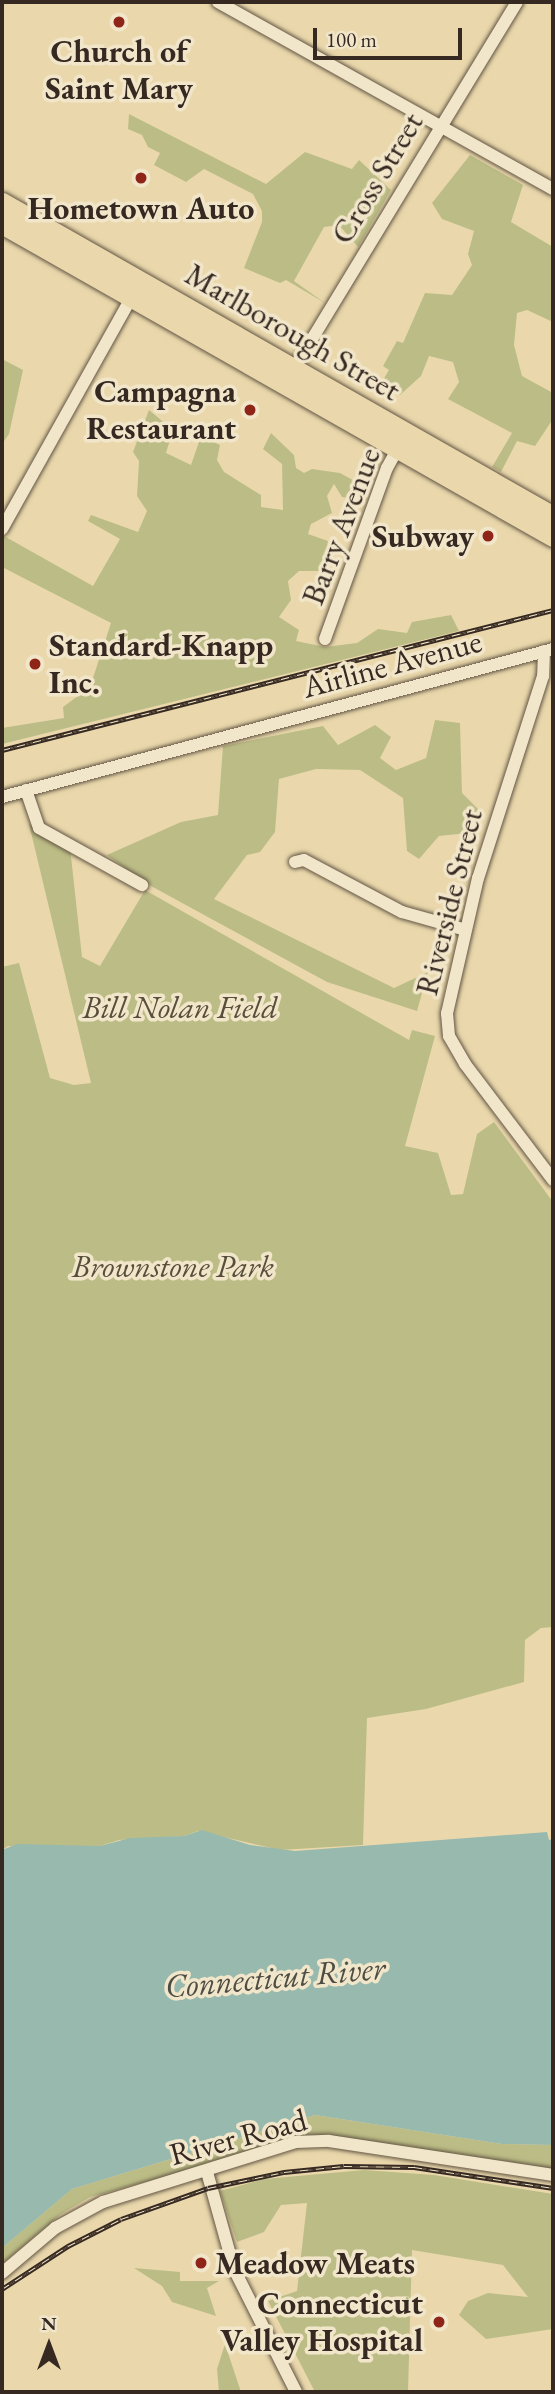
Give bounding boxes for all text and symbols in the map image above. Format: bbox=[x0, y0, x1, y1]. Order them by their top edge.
marker: Church of Saint Mary bbox=[111, 14, 127, 30]
scale bar bbox=[317, 14, 466, 58]
text: 100 m bbox=[326, 26, 377, 53]
place label: Church of Saint Mary bbox=[45, 33, 193, 108]
street label: Cross Street bbox=[323, 105, 431, 251]
marker: Hometown Auto bbox=[133, 170, 149, 186]
place label: Hometown Auto bbox=[28, 189, 254, 227]
street label: Marlborough Street bbox=[179, 255, 407, 409]
place label: Campagna Restaurant bbox=[86, 373, 236, 448]
marker: Campagna Restaurant bbox=[242, 402, 258, 418]
street label: Barry Avenue bbox=[293, 442, 389, 610]
place label: Subway bbox=[372, 517, 474, 555]
marker: Subway bbox=[480, 528, 496, 544]
street label: Airline Avenue bbox=[298, 622, 486, 706]
place label: Standard-Knapp Inc. bbox=[49, 627, 273, 702]
marker: Standard-Knapp Inc. bbox=[27, 656, 43, 672]
street label: Riverside Street bbox=[407, 805, 491, 999]
park label: Bill Nolan Field bbox=[82, 988, 278, 1026]
park label: Brownstone Park bbox=[72, 1247, 274, 1285]
water label: Connecticut River bbox=[163, 1948, 387, 2006]
street label: River Road bbox=[165, 2100, 311, 2174]
place label: Meadow Meats bbox=[215, 2244, 415, 2282]
marker: Meadow Meats bbox=[193, 2255, 209, 2271]
place label: Connecticut Valley Hospital bbox=[220, 2285, 423, 2360]
north arrow bbox=[14, 2310, 84, 2380]
text: N bbox=[41, 2311, 57, 2336]
marker: Connecticut Valley Hospital bbox=[429, 2312, 449, 2332]

